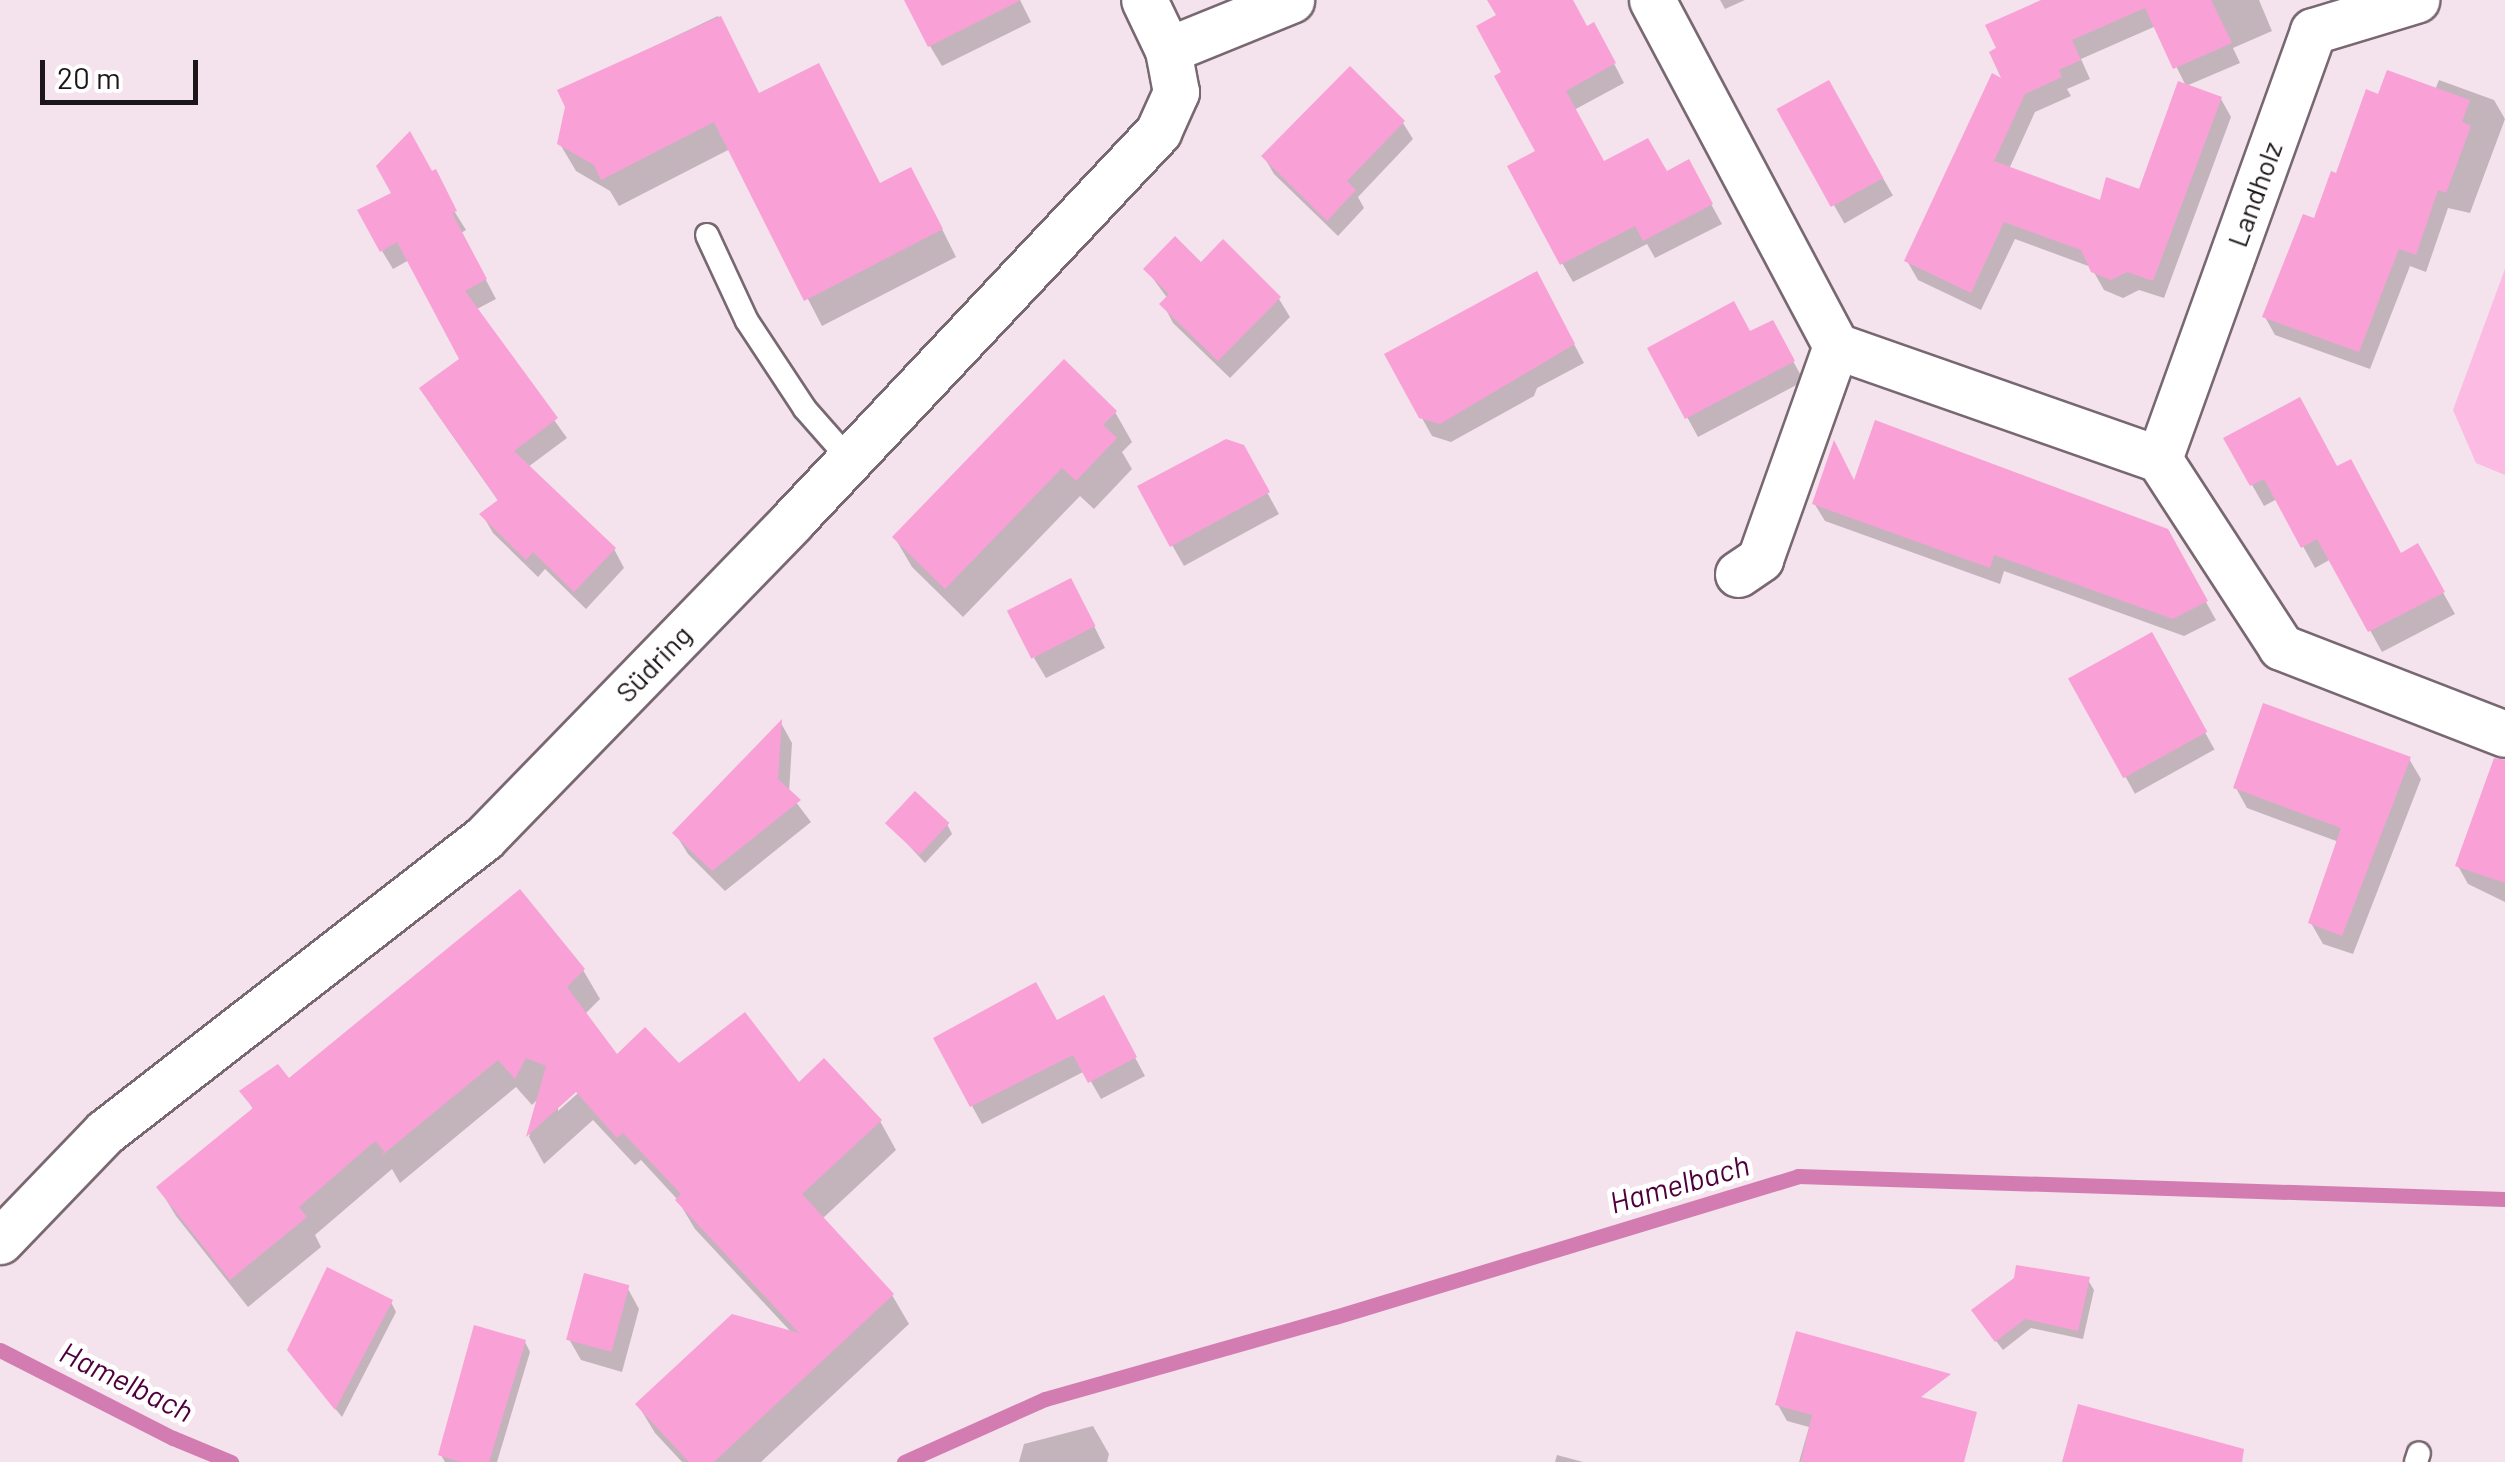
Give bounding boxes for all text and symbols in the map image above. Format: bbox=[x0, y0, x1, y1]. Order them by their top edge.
scale bar bbox=[45, 40, 202, 102]
text: 20 m bbox=[57, 59, 121, 95]
street label: Landholz bbox=[2219, 137, 2289, 251]
street label: Südring bbox=[608, 617, 698, 709]
water label: Hamelbach bbox=[1605, 1146, 1753, 1220]
water label: Hamelbach bbox=[55, 1333, 199, 1429]

